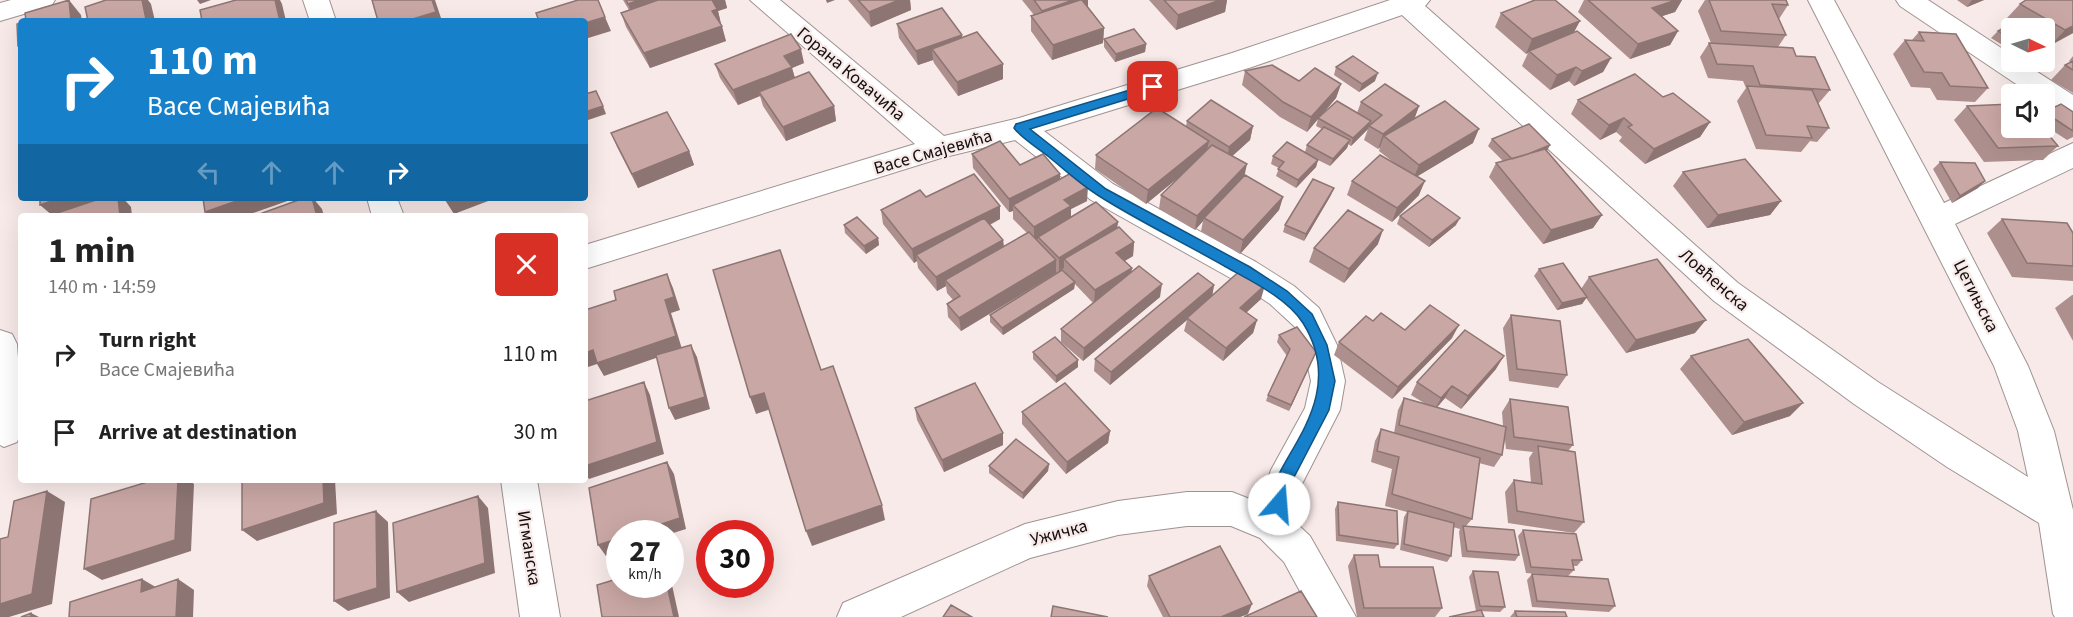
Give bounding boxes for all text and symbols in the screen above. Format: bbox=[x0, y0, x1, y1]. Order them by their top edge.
north arrow bbox=[2001, 18, 2055, 72]
map controls bbox=[2001, 18, 2055, 138]
street label: Горана Ковачића bbox=[791, 21, 911, 127]
text: 110 m bbox=[147, 31, 258, 91]
icon: right bbox=[48, 42, 126, 120]
pin bbox=[1127, 61, 1178, 112]
icon: arrive bbox=[1136, 70, 1169, 103]
button: sound bbox=[2001, 84, 2055, 138]
text: Васе Смајевића bbox=[147, 87, 330, 126]
street label: Васе Смајевића bbox=[871, 123, 995, 181]
icon: left bbox=[192, 156, 225, 189]
icon: ahead bbox=[255, 156, 288, 189]
icon: ahead bbox=[318, 156, 351, 189]
icon: right bbox=[381, 156, 414, 189]
text: 1 min bbox=[48, 225, 136, 276]
button: close bbox=[495, 233, 558, 296]
street label: Ловћенска bbox=[1674, 243, 1754, 317]
street label: Цетињска bbox=[1947, 255, 2005, 337]
text: 140 m · 14:59 bbox=[48, 273, 156, 301]
text: Turn right bbox=[99, 324, 196, 356]
icon: right bbox=[48, 338, 81, 371]
text: 110 m bbox=[503, 338, 558, 370]
text: Васе Смајевића bbox=[99, 356, 235, 384]
icon: arrive bbox=[48, 416, 81, 449]
text: Arrive at destination bbox=[99, 416, 297, 448]
text: 30 m bbox=[513, 416, 558, 448]
position arrow bbox=[1247, 472, 1311, 536]
street label: Игманска bbox=[511, 509, 547, 587]
street label: Ужичка bbox=[1028, 513, 1090, 553]
speed limit sign: 30 bbox=[696, 520, 774, 598]
text: 27 bbox=[629, 530, 661, 573]
text: km/h bbox=[628, 564, 662, 585]

